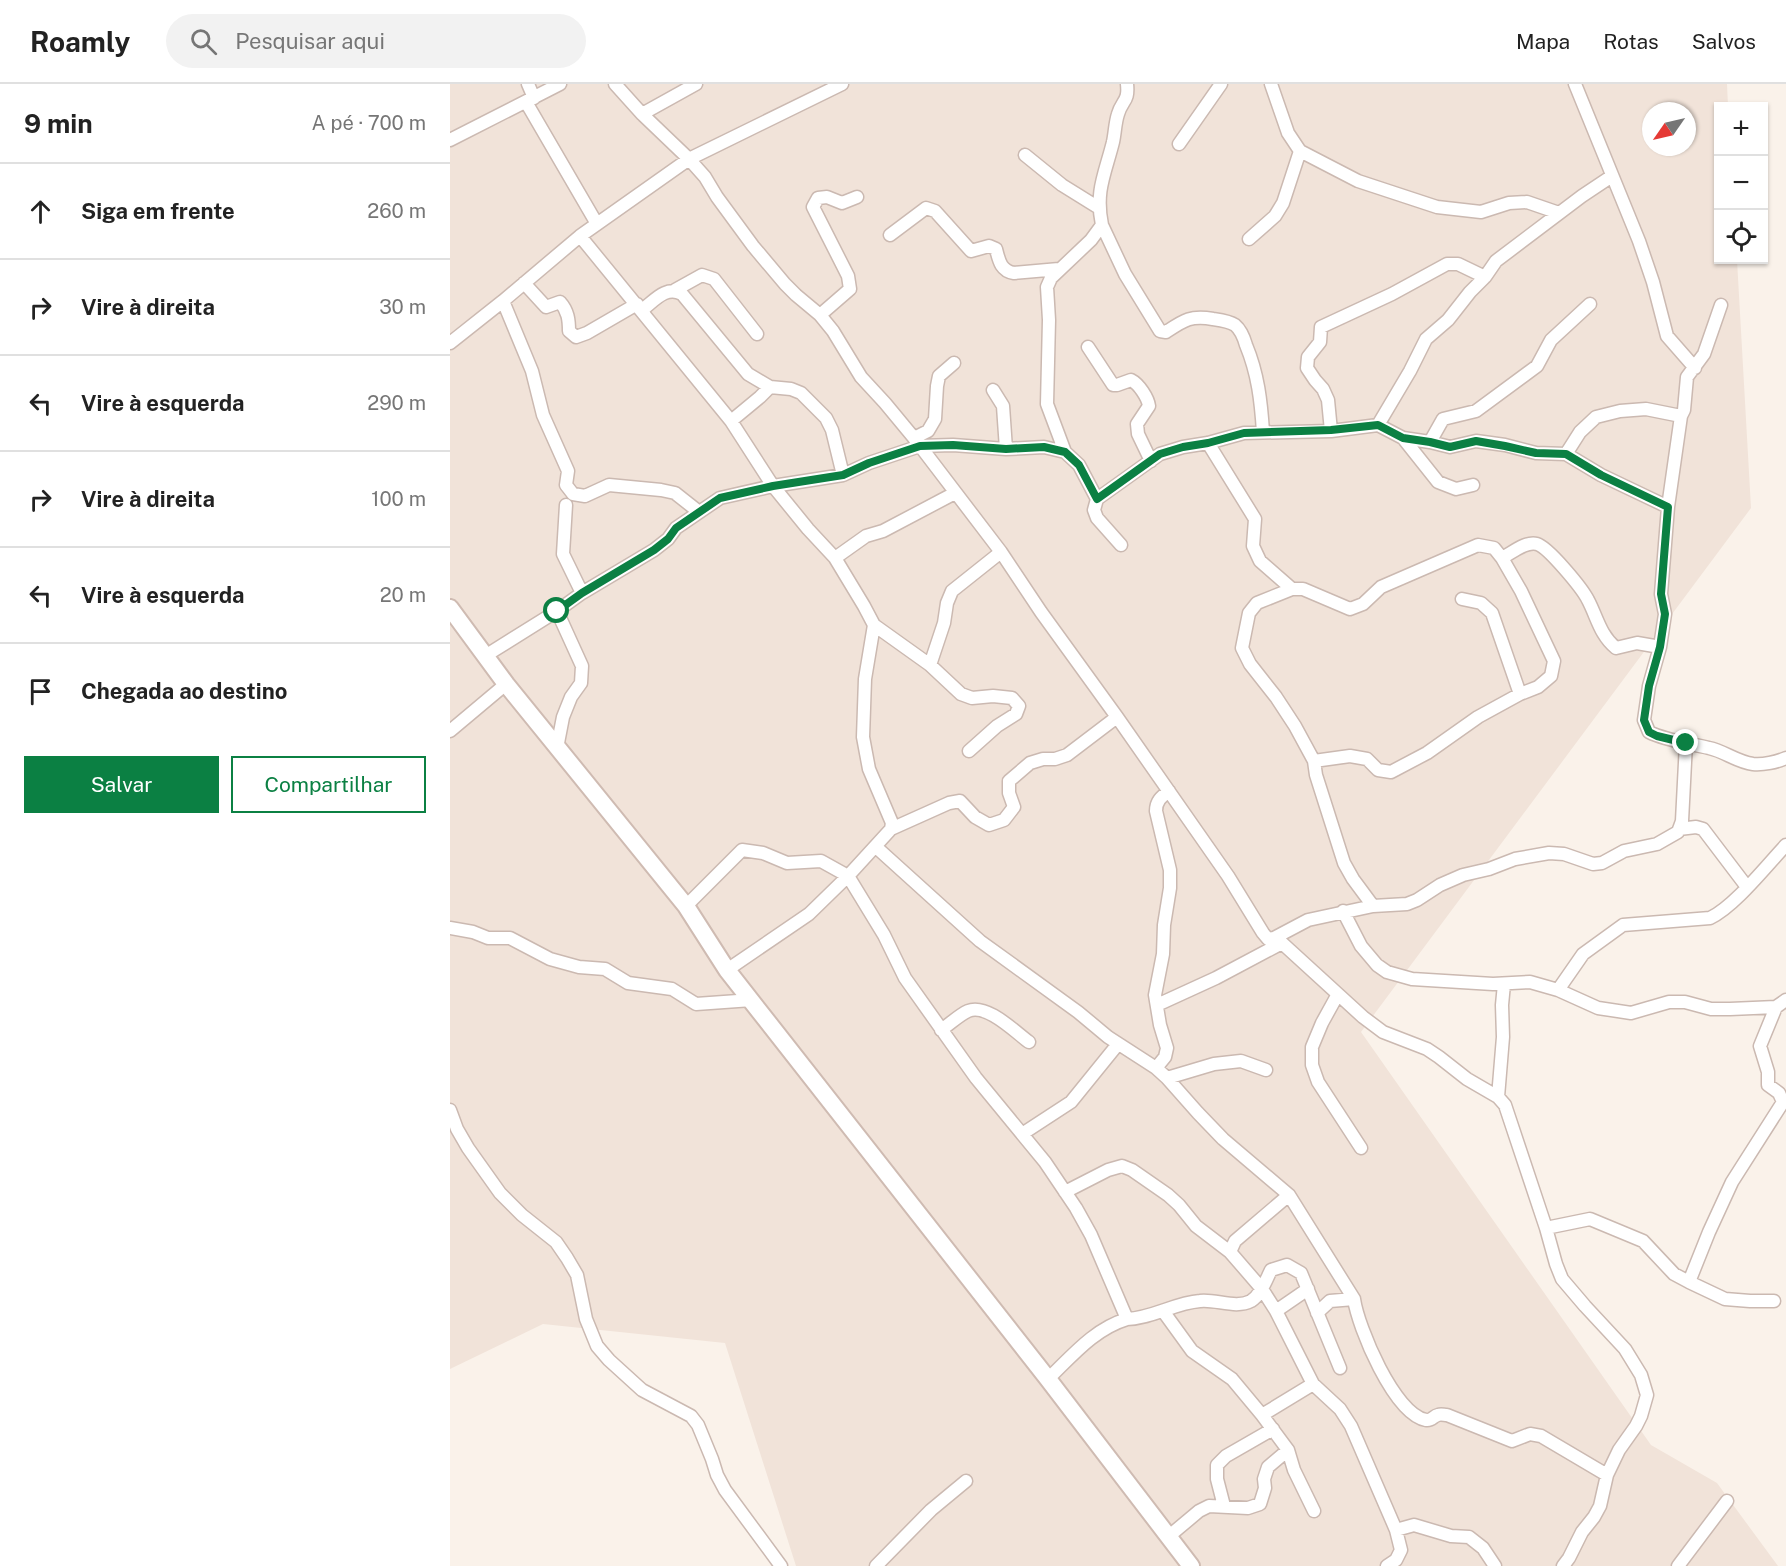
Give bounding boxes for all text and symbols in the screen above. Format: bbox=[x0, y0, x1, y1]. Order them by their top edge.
search box bbox=[166, 14, 586, 68]
text: Roamly bbox=[30, 25, 130, 58]
icon: search bbox=[187, 25, 220, 58]
text: Pesquisar aqui bbox=[235, 28, 385, 54]
text: Mapa bbox=[1516, 29, 1570, 54]
text: Rotas bbox=[1603, 29, 1659, 54]
text: Salvos bbox=[1692, 29, 1756, 54]
north arrow bbox=[1642, 102, 1696, 156]
map controls bbox=[1714, 102, 1768, 264]
button: + bbox=[1714, 102, 1768, 156]
text: 9 min bbox=[24, 108, 93, 139]
text: A pé · 700 m bbox=[312, 111, 426, 135]
button: − bbox=[1714, 156, 1768, 210]
icon: ahead bbox=[24, 195, 57, 228]
text: Siga em frente bbox=[81, 198, 235, 224]
text: 260 m bbox=[367, 199, 426, 223]
button: locate bbox=[1714, 210, 1768, 264]
icon: right bbox=[24, 291, 57, 324]
text: Vire à direita bbox=[81, 294, 215, 320]
text: 30 m bbox=[379, 295, 426, 319]
icon: left bbox=[24, 387, 57, 420]
text: Vire à esquerda bbox=[81, 390, 245, 416]
text: 290 m bbox=[367, 391, 426, 415]
icon: right bbox=[24, 483, 57, 516]
text: Vire à direita bbox=[81, 486, 215, 512]
text: 100 m bbox=[371, 487, 426, 511]
icon: left bbox=[24, 579, 57, 612]
text: Vire à esquerda bbox=[81, 582, 245, 608]
text: 20 m bbox=[380, 583, 426, 607]
route start bbox=[543, 597, 569, 623]
icon: arrive bbox=[24, 675, 57, 708]
text: Chegada ao destino bbox=[81, 678, 287, 704]
route end bbox=[1672, 729, 1698, 755]
button: Salvar bbox=[24, 756, 219, 813]
button: Compartilhar bbox=[231, 756, 426, 813]

